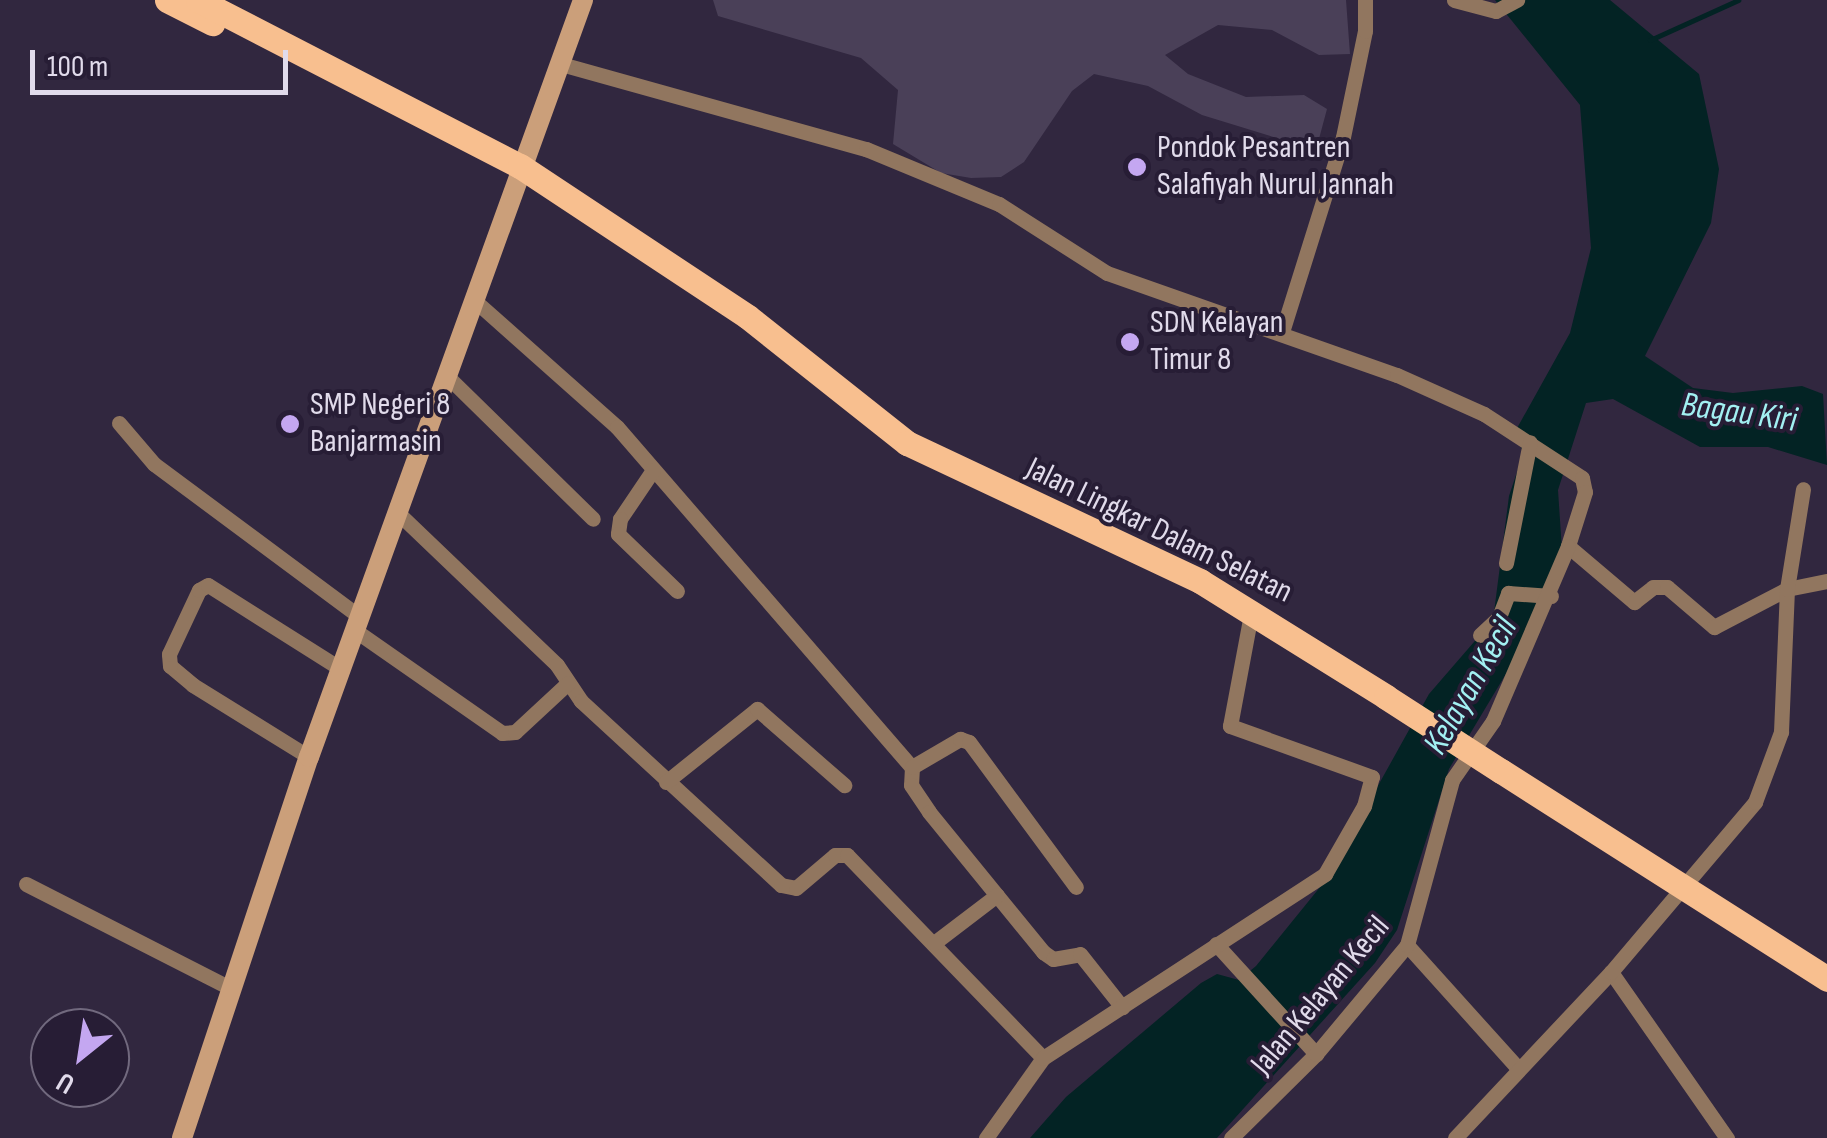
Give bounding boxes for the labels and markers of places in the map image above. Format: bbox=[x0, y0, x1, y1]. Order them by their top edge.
place label: Pondok Pesantren Salafiyah Nurul Jannah bbox=[1157, 130, 1394, 205]
marker: Pondok Pesantren Salafiyah Nurul Jannah bbox=[1126, 156, 1148, 178]
place label: SDN Kelayan Timur 8 bbox=[1150, 305, 1284, 380]
marker: SDN Kelayan Timur 8 bbox=[1119, 331, 1141, 353]
place label: SMP Negeri 8 Banjarmasin bbox=[310, 387, 450, 462]
marker: SMP Negeri 8 Banjarmasin bbox=[279, 413, 301, 435]

